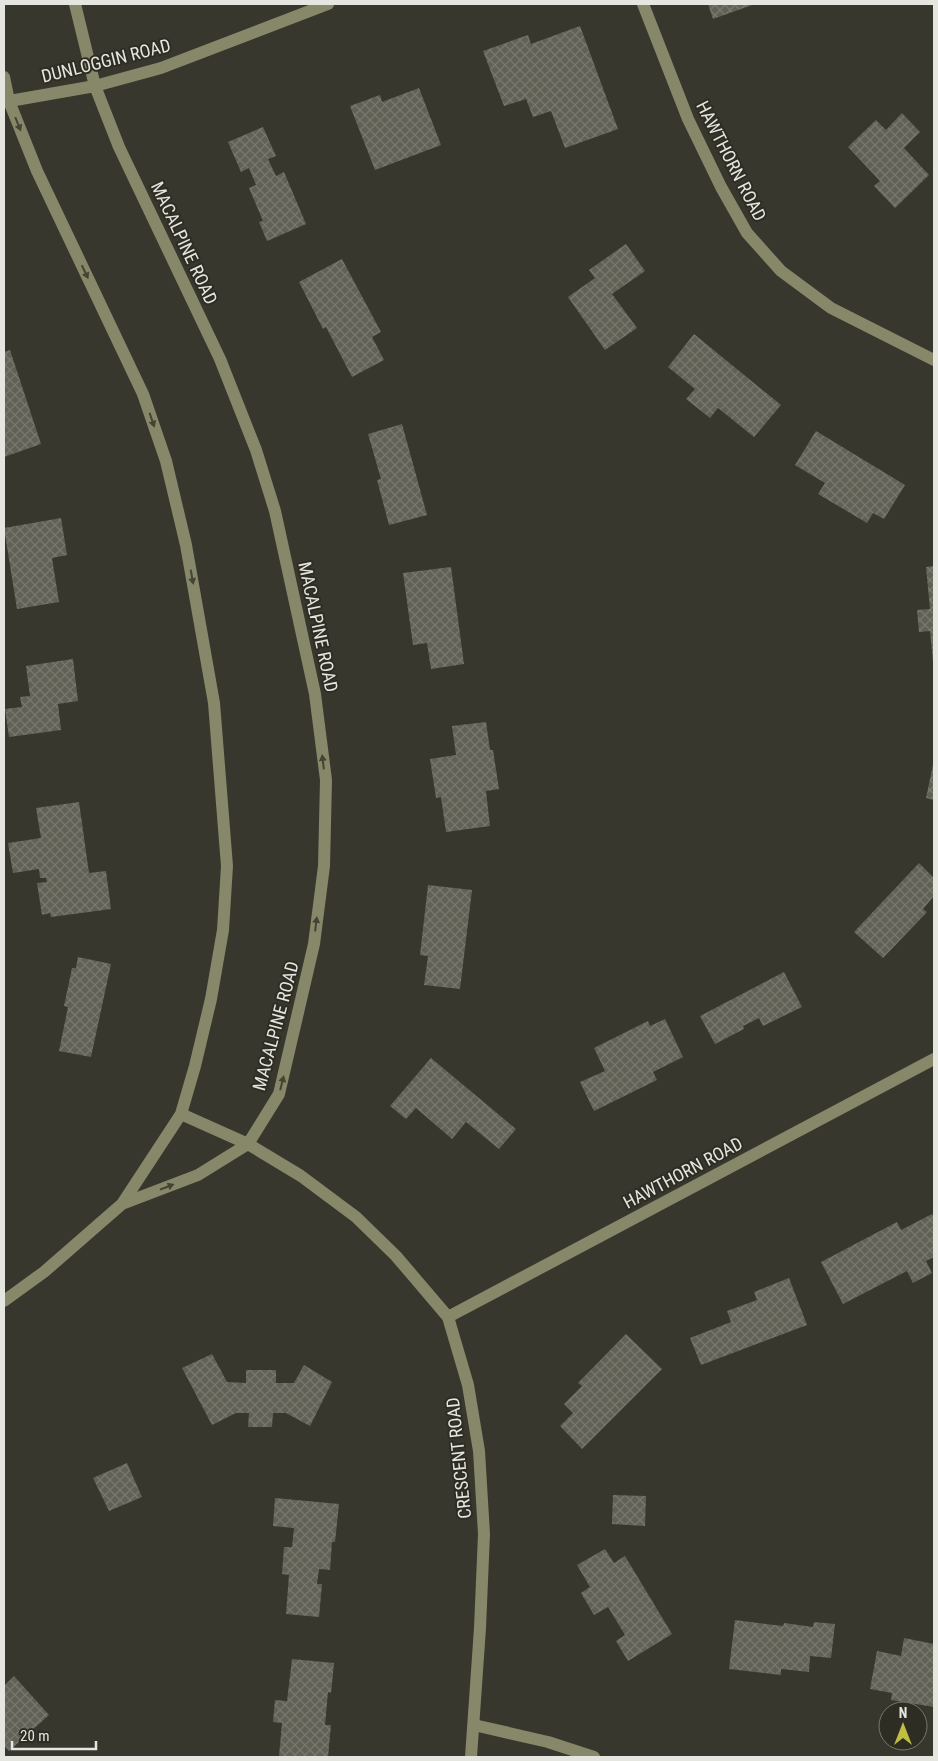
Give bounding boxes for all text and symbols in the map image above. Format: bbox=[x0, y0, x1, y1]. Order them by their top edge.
street label: DUNLOGGIN ROAD bbox=[39, 34, 173, 87]
street label: HAWTHORN ROAD bbox=[692, 97, 771, 224]
one-way arrow bbox=[15, 116, 22, 131]
street label: MACALPINE ROAD bbox=[147, 178, 222, 307]
one-way arrow bbox=[81, 264, 89, 279]
one-way arrow bbox=[149, 412, 156, 427]
street label: MACALPINE ROAD bbox=[294, 560, 343, 694]
one-way arrow bbox=[188, 569, 196, 585]
one-way arrow bbox=[319, 754, 327, 770]
one-way arrow bbox=[313, 916, 321, 932]
street label: MACALPINE ROAD bbox=[248, 959, 303, 1093]
one-way arrow bbox=[278, 1075, 286, 1090]
street label: HAWTHORN ROAD bbox=[620, 1132, 746, 1213]
one-way arrow bbox=[160, 1183, 175, 1191]
street label: CRESCENT ROAD bbox=[442, 1396, 475, 1520]
north arrow bbox=[878, 1701, 928, 1751]
text: N bbox=[899, 1705, 907, 1721]
scale bar bbox=[12, 1718, 96, 1750]
text: 20 m bbox=[20, 1727, 50, 1745]

